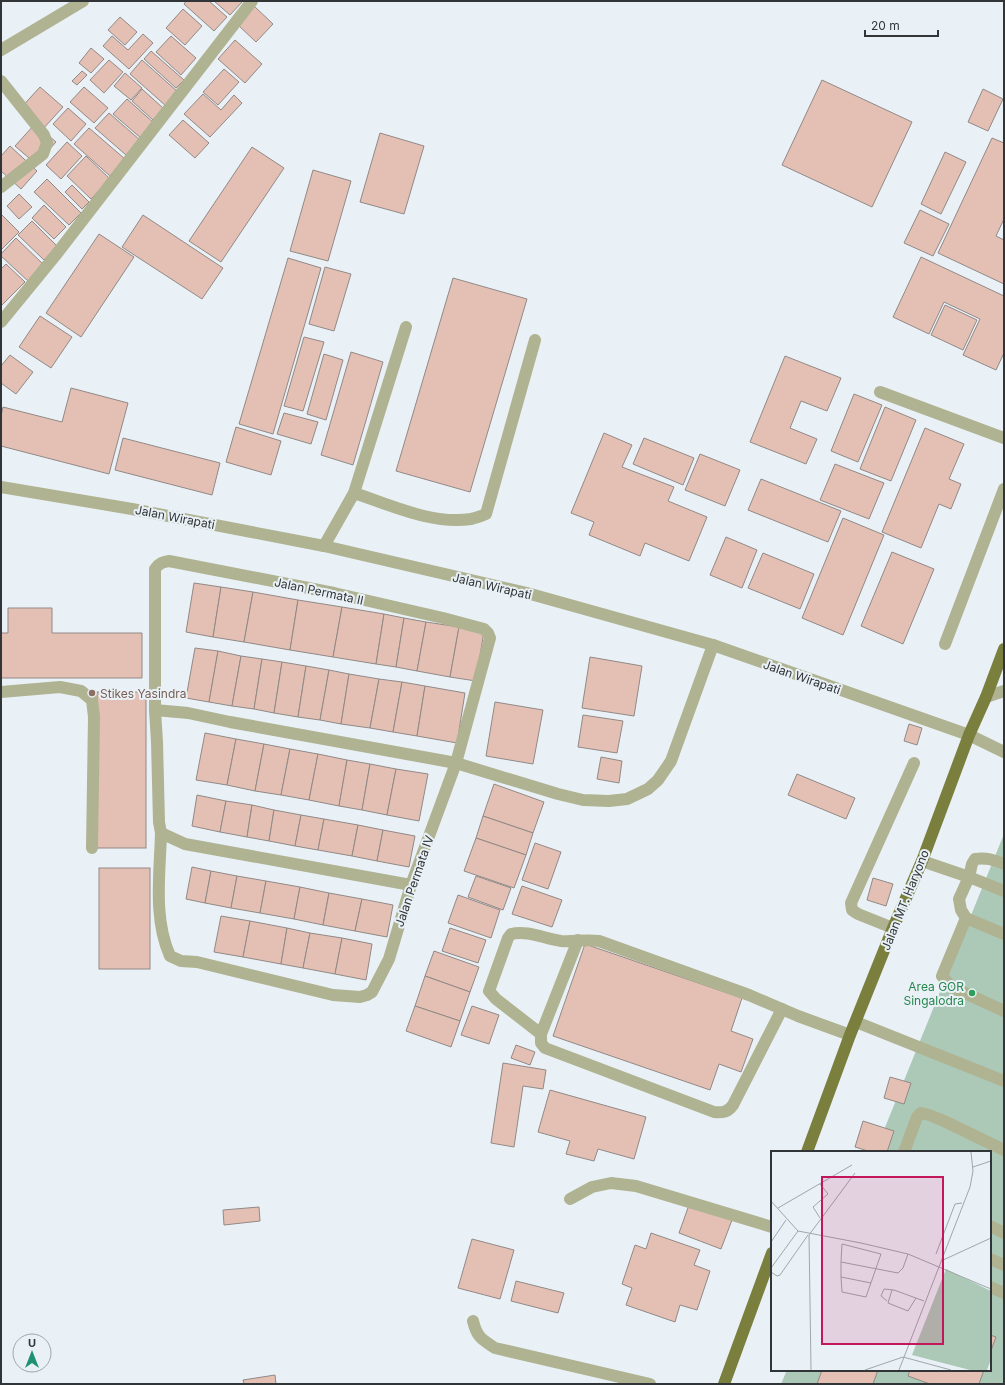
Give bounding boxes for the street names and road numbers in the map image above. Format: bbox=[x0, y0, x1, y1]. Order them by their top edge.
street label: Jalan Wirapati bbox=[134, 502, 216, 532]
street label: Jalan Wirapati bbox=[451, 570, 533, 602]
street label: Jalan Permata II bbox=[273, 574, 365, 608]
street label: Jalan Wirapati bbox=[761, 657, 843, 697]
street label: Jalan Permata IV bbox=[391, 833, 437, 929]
street label: Jalan MT. Haryono bbox=[878, 848, 932, 952]

